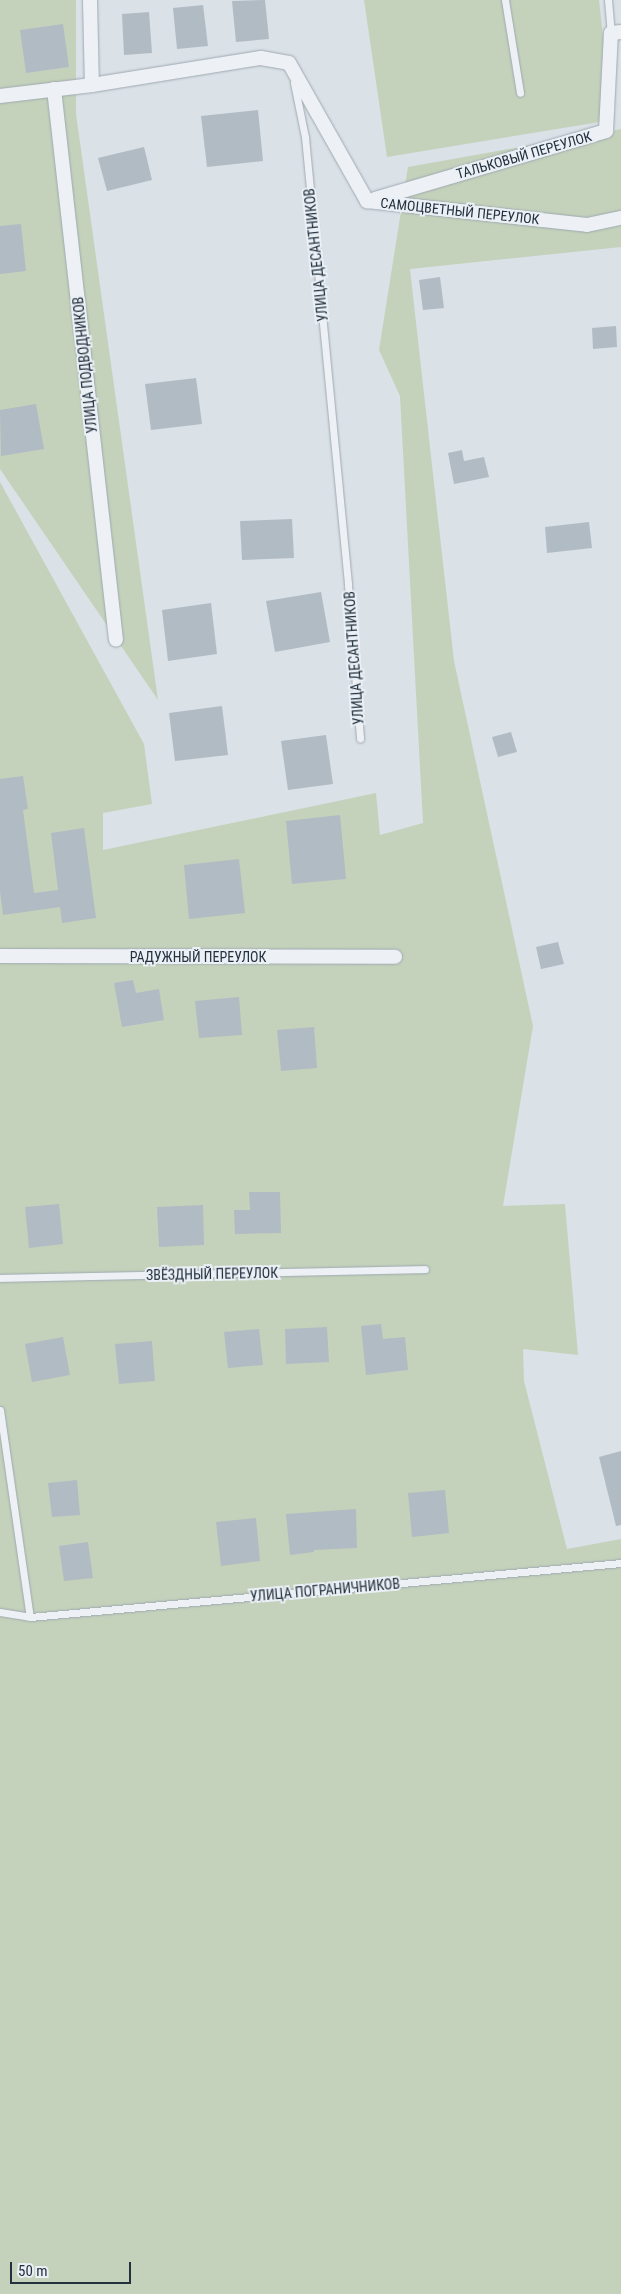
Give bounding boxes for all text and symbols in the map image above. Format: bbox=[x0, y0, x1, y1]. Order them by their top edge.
street label: ТАЛЬКОВЫЙ ПЕРЕУЛОК bbox=[454, 128, 594, 182]
street label: УЛИЦА ДЕСАНТНИКОВ bbox=[301, 187, 331, 323]
street label: САМОЦВЕТНЫЙ ПЕРЕУЛОК bbox=[380, 194, 540, 228]
street label: УЛИЦА ПОДВОДНИКОВ bbox=[69, 296, 101, 434]
street label: УЛИЦА ДЕСАНТНИКОВ bbox=[341, 591, 367, 725]
street label: РАДУЖНЫЙ ПЕРЕУЛОК bbox=[130, 949, 266, 965]
street label: ЗВЁЗДНЫЙ ПЕРЕУЛОК bbox=[146, 1264, 278, 1284]
street label: УЛИЦА ПОГРАНИЧНИКОВ bbox=[249, 1575, 401, 1605]
scale bar bbox=[12, 2252, 134, 2284]
text: 50 m bbox=[18, 2262, 48, 2280]

